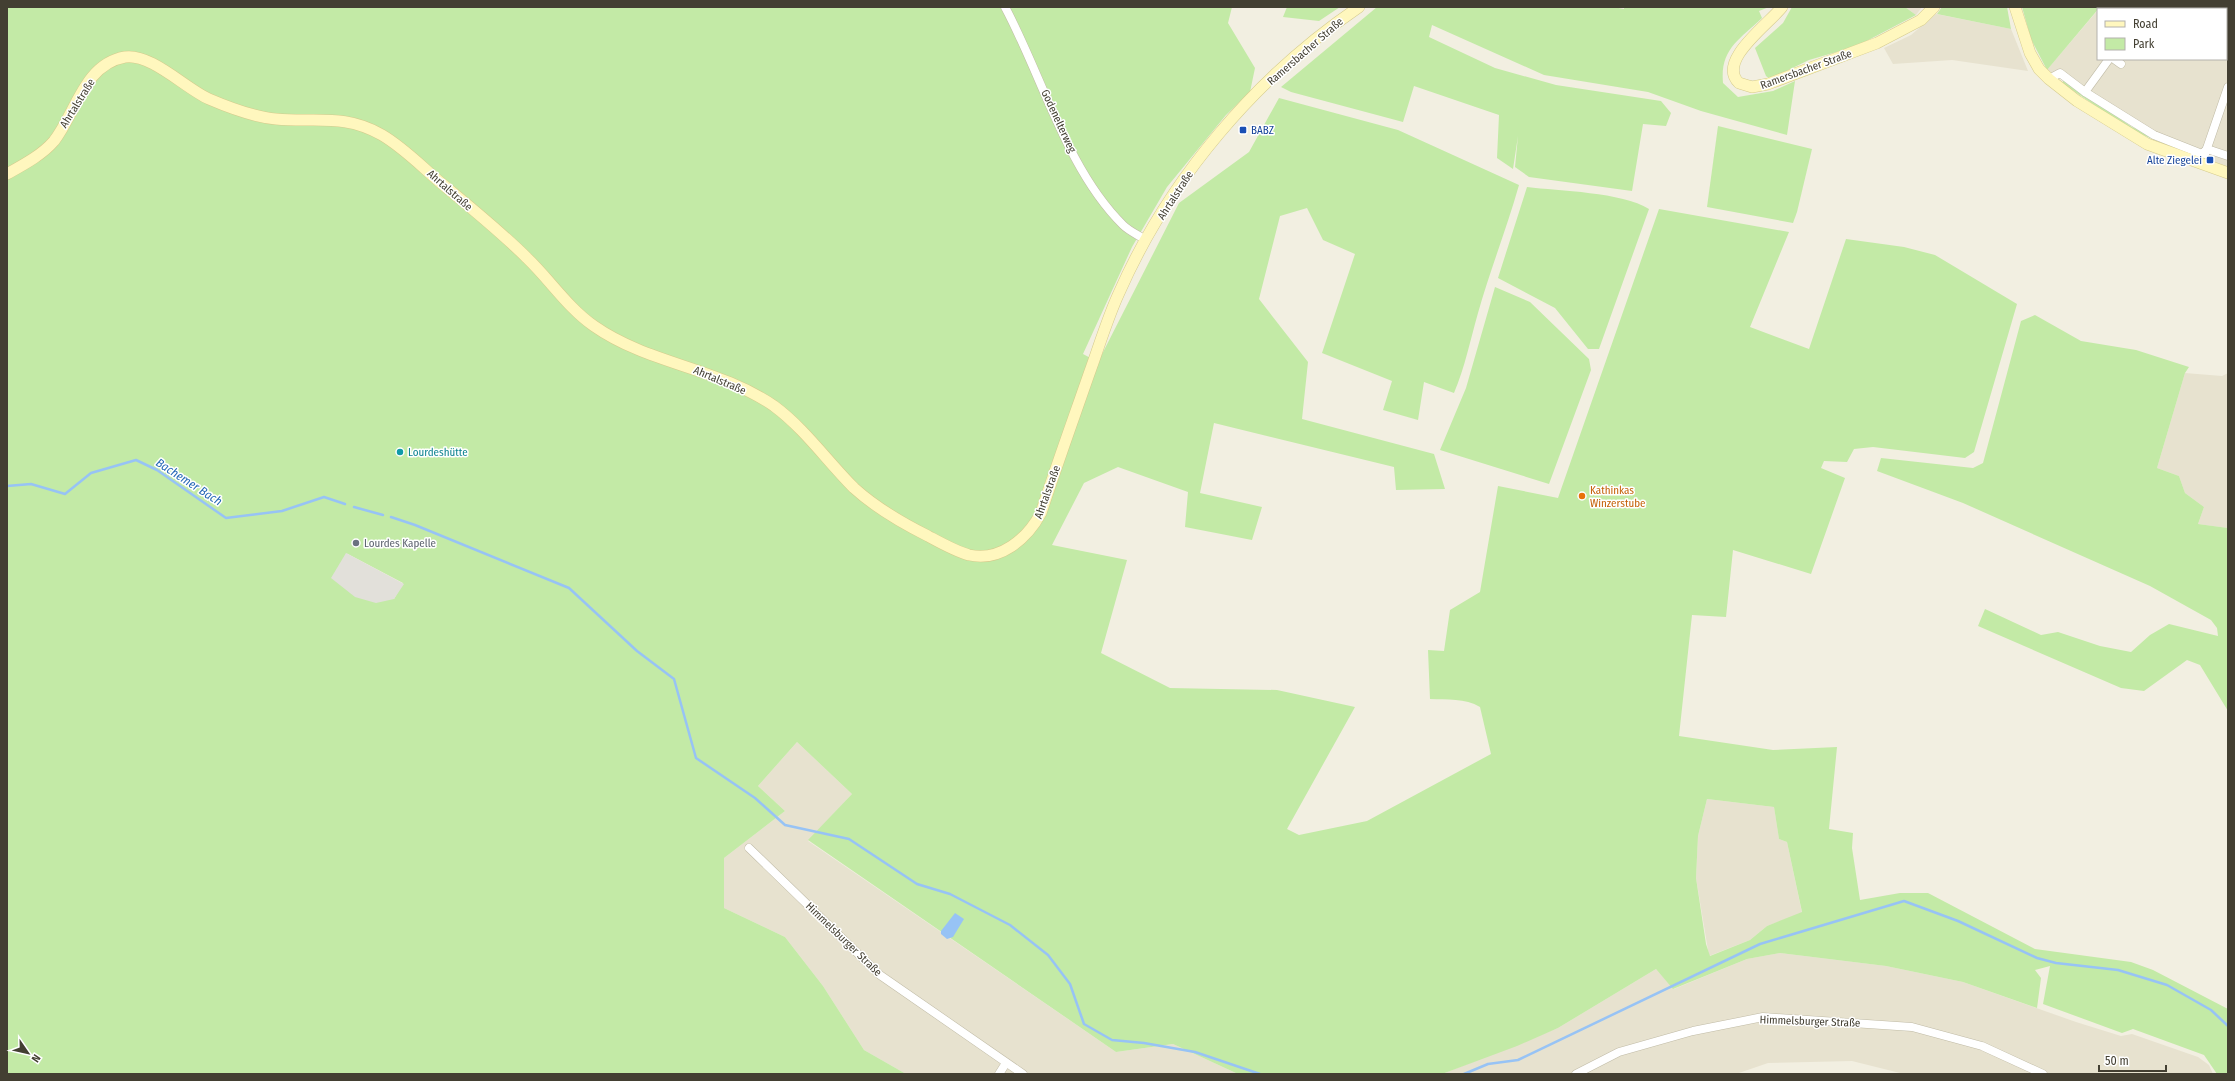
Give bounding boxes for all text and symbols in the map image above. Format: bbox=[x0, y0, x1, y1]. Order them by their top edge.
legend bbox=[2097, 8, 2227, 60]
street label: Ramersbacher Straße bbox=[1265, 15, 1346, 88]
text: Road bbox=[2133, 17, 2158, 31]
text: Park bbox=[2133, 37, 2155, 51]
street label: Ramersbacher Straße bbox=[1759, 47, 1854, 92]
street label: Ahrtalstraße bbox=[57, 76, 98, 130]
street label: Godenelterweg bbox=[1038, 88, 1079, 156]
place label: BABZ bbox=[1251, 124, 1274, 137]
marker: BABZ bbox=[1238, 125, 1248, 135]
place label: Alte Ziegelei bbox=[2147, 154, 2202, 167]
marker: Alte Ziegelei bbox=[2205, 155, 2215, 165]
street label: Ahrtalstraße bbox=[424, 167, 475, 214]
street label: Ahrtalstraße bbox=[1155, 168, 1196, 222]
street label: Ahrtalstraße bbox=[692, 364, 748, 397]
place label: Lourdeshütte bbox=[408, 446, 468, 459]
marker: Lourdeshütte bbox=[395, 447, 405, 457]
water label: Bachemer Bach bbox=[153, 455, 225, 509]
street label: Ahrtalstraße bbox=[1032, 464, 1063, 521]
place label: Kathinkas Winzerstube bbox=[1590, 484, 1646, 510]
marker: Kathinkas Winzerstube bbox=[1577, 491, 1587, 501]
place label: Lourdes Kapelle bbox=[364, 537, 436, 550]
marker: Lourdes Kapelle bbox=[351, 538, 361, 548]
street label: Himmelsburger Straße bbox=[803, 900, 884, 979]
street label: Himmelsburger Straße bbox=[1759, 1013, 1861, 1030]
north arrow bbox=[8, 1033, 48, 1073]
scale bar bbox=[2099, 1047, 2166, 1073]
text: N bbox=[29, 1052, 43, 1065]
text: 50 m bbox=[2105, 1054, 2129, 1068]

